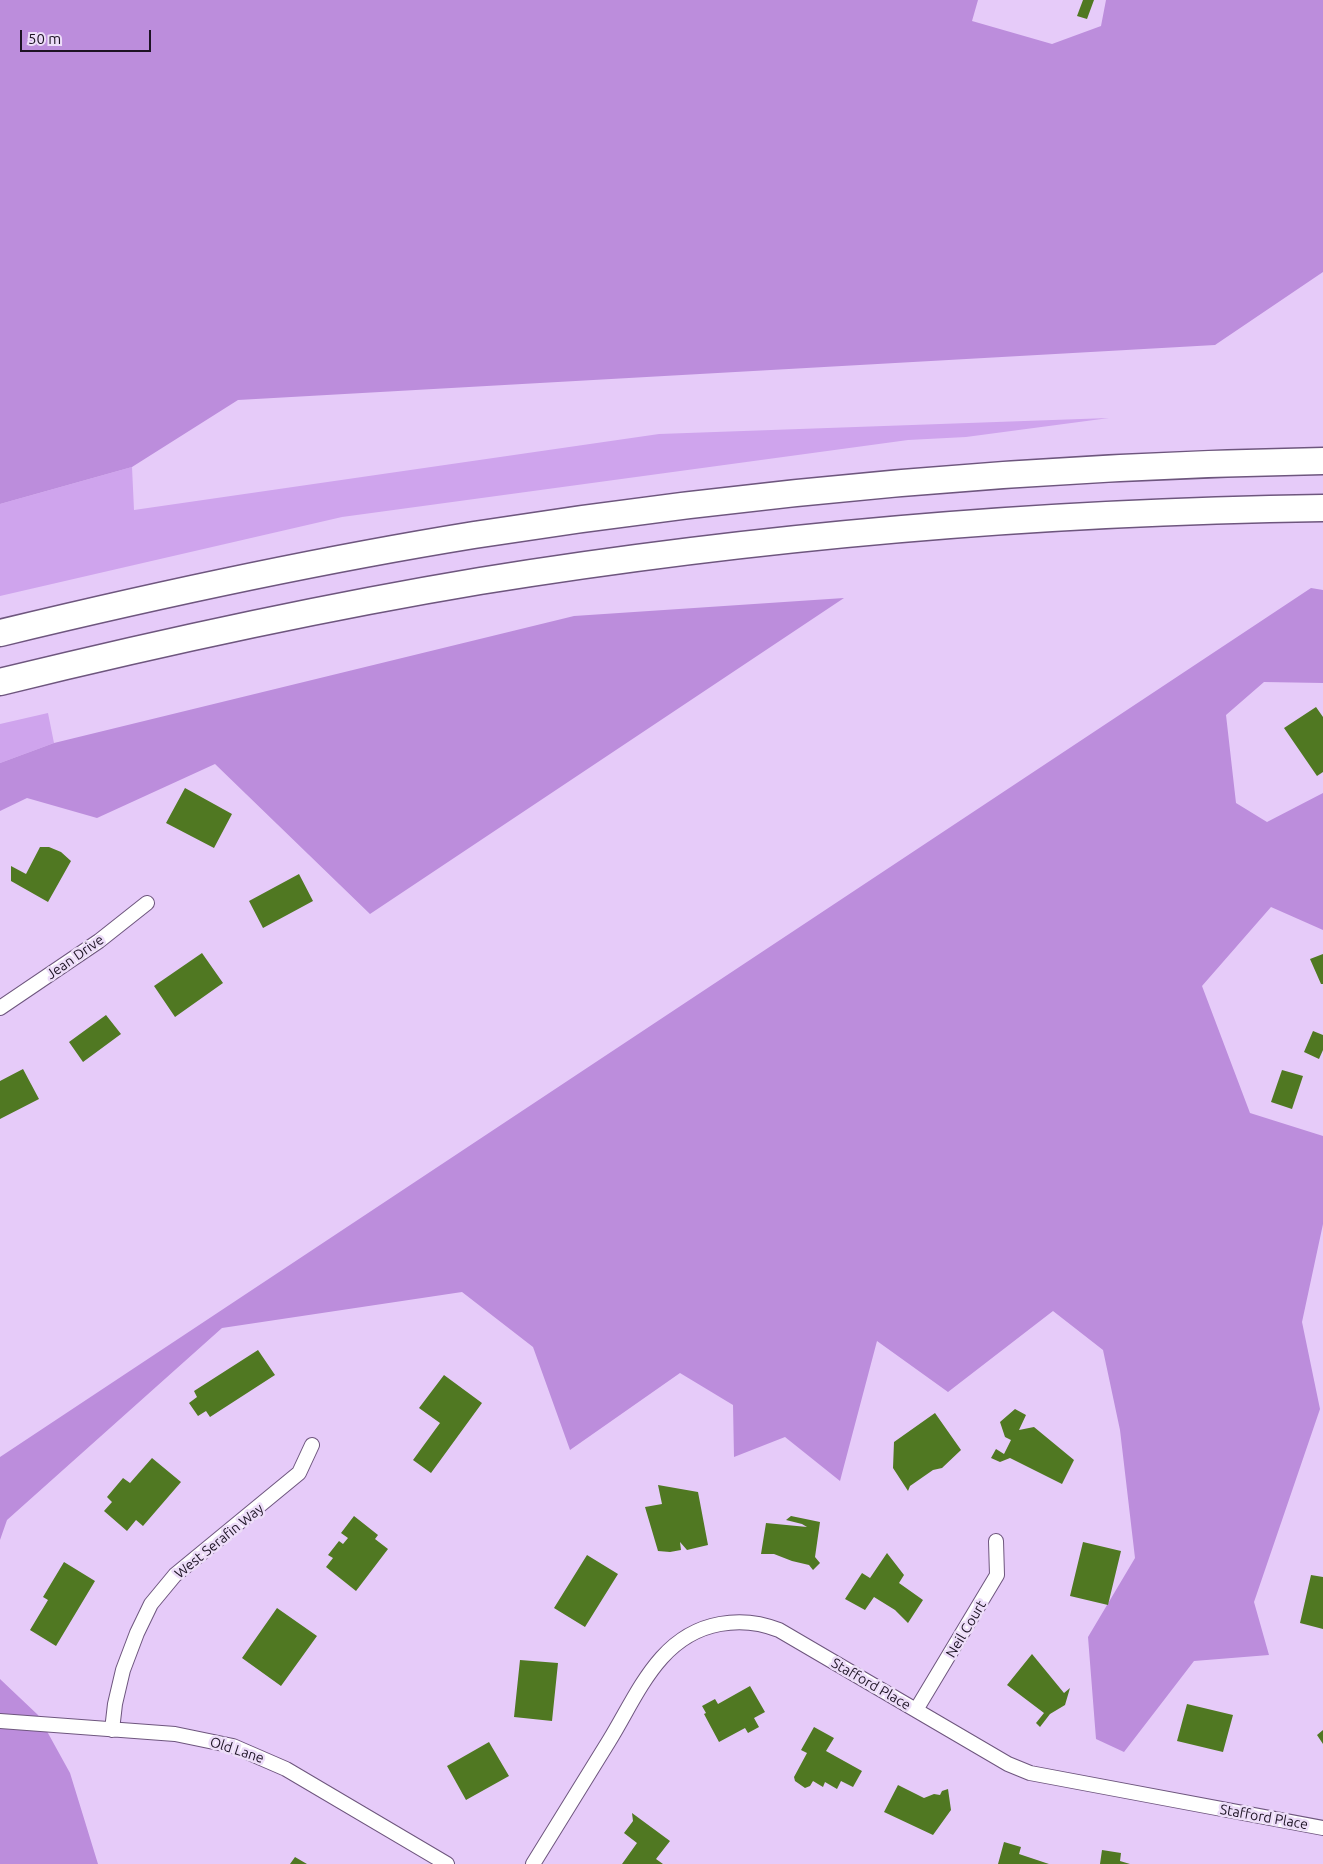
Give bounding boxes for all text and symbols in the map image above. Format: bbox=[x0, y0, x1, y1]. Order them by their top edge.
scale bar bbox=[22, 20, 154, 52]
text: 50 m bbox=[28, 30, 61, 47]
street label: Jean Drive bbox=[43, 931, 107, 983]
street label: West Serafin Way bbox=[171, 1500, 267, 1582]
street label: Neil Court bbox=[942, 1597, 990, 1661]
street label: Stafford Place bbox=[828, 1654, 914, 1714]
street label: Old Lane bbox=[208, 1733, 266, 1767]
street label: Stafford Place bbox=[1219, 1801, 1309, 1833]

